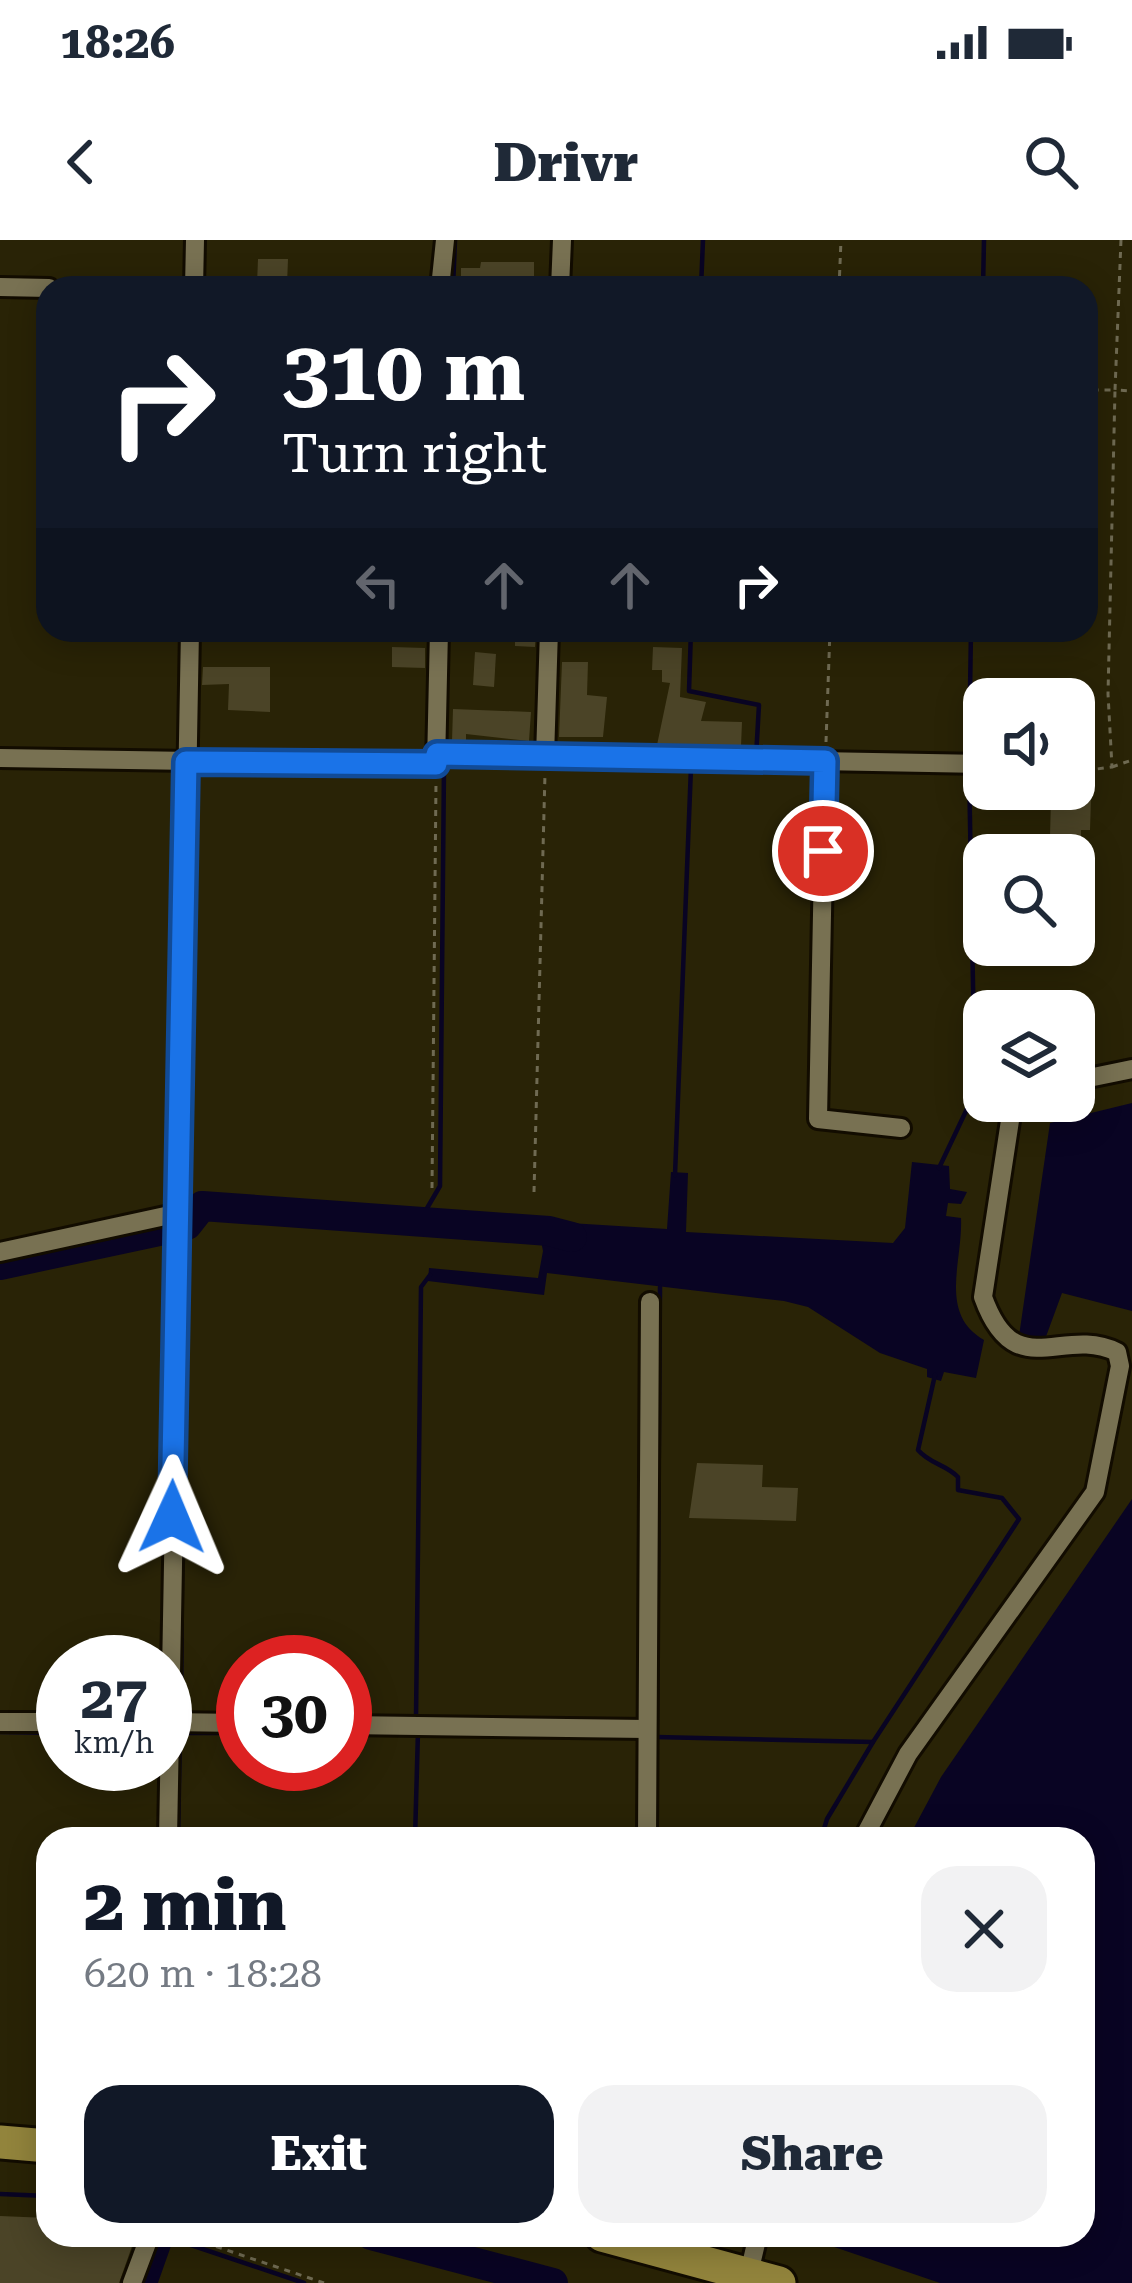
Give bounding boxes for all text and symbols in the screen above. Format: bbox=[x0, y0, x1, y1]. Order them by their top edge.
text: 18:26 bbox=[60, 16, 175, 69]
icon: back bbox=[48, 129, 114, 195]
icon: search bbox=[1018, 129, 1084, 195]
text: Drivr bbox=[493, 131, 639, 194]
text: 310 m bbox=[282, 322, 525, 420]
icon: right bbox=[84, 324, 240, 480]
text: Turn right bbox=[282, 422, 547, 485]
icon: left bbox=[345, 552, 411, 618]
icon: ahead bbox=[471, 552, 537, 618]
icon: ahead bbox=[597, 552, 663, 618]
icon: right bbox=[723, 552, 789, 618]
map controls bbox=[963, 678, 1095, 1122]
button: sound bbox=[963, 678, 1095, 810]
pin bbox=[772, 800, 874, 902]
icon: arrive bbox=[790, 818, 856, 884]
button: search bbox=[963, 834, 1095, 966]
button: layers bbox=[963, 990, 1095, 1122]
position arrow bbox=[109, 1454, 235, 1580]
speed limit sign: 30 bbox=[216, 1635, 372, 1791]
text: 27 bbox=[80, 1662, 148, 1733]
text: km/h bbox=[74, 1725, 154, 1760]
text: 2 min bbox=[84, 1863, 286, 1948]
button: close bbox=[921, 1866, 1047, 1992]
text: 620 m · 18:28 bbox=[84, 1951, 322, 1997]
button: Exit bbox=[84, 2085, 554, 2223]
button: Share bbox=[578, 2085, 1047, 2223]

